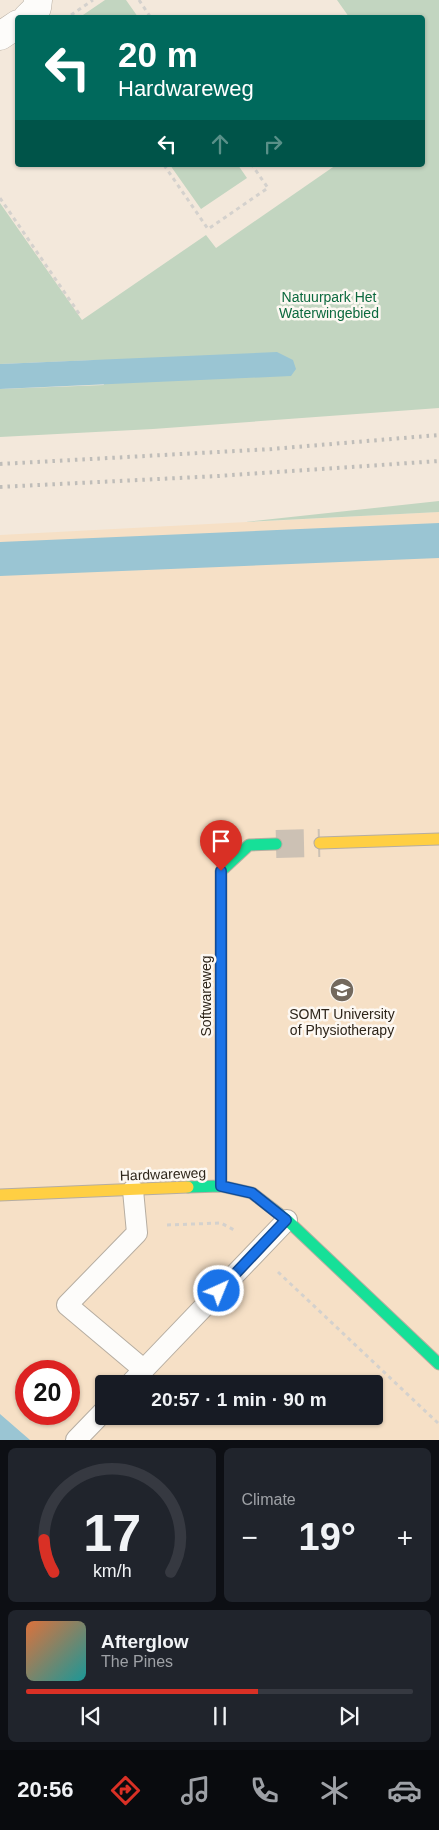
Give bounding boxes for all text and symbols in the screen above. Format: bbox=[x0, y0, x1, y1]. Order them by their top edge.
icon: left bbox=[35, 35, 100, 100]
text: 20 m bbox=[118, 35, 198, 74]
text: Hardwareweg bbox=[118, 76, 254, 101]
icon: left bbox=[153, 130, 181, 158]
icon: ahead bbox=[206, 130, 234, 158]
icon: right bbox=[259, 130, 287, 158]
park label: Natuurpark Het Waterwingebied bbox=[279, 289, 379, 321]
pin bbox=[200, 820, 242, 871]
icon: arrive bbox=[207, 827, 235, 855]
street label: Softwareweg bbox=[198, 956, 214, 1036]
school or university icon: SOMT University of Physiotherapy bbox=[329, 977, 355, 1003]
place label: SOMT University of Physiotherapy bbox=[289, 1006, 395, 1038]
street label: Hardwareweg bbox=[120, 1164, 206, 1184]
position arrow bbox=[192, 1264, 244, 1316]
speed limit sign: 20 bbox=[15, 1360, 80, 1425]
text: 20:57 · 1 min · 90 m bbox=[151, 1389, 327, 1410]
text: Climate bbox=[242, 1491, 296, 1508]
text: 17 bbox=[83, 1504, 141, 1562]
text: 19° bbox=[299, 1516, 356, 1558]
text: − bbox=[242, 1522, 258, 1553]
text: + bbox=[397, 1522, 413, 1553]
text: km/h bbox=[92, 1561, 131, 1581]
text: Afterglow bbox=[101, 1631, 189, 1652]
text: The Pines bbox=[101, 1653, 173, 1670]
icon: previous bbox=[77, 1702, 105, 1730]
icon: pause bbox=[206, 1702, 234, 1730]
icon: next bbox=[335, 1702, 363, 1730]
icon: directions bbox=[108, 1773, 143, 1808]
icon: music bbox=[178, 1773, 213, 1808]
icon: phone bbox=[247, 1773, 282, 1808]
icon: climate bbox=[317, 1773, 352, 1808]
icon: car bbox=[387, 1773, 422, 1808]
text: 20:56 bbox=[17, 1777, 74, 1802]

